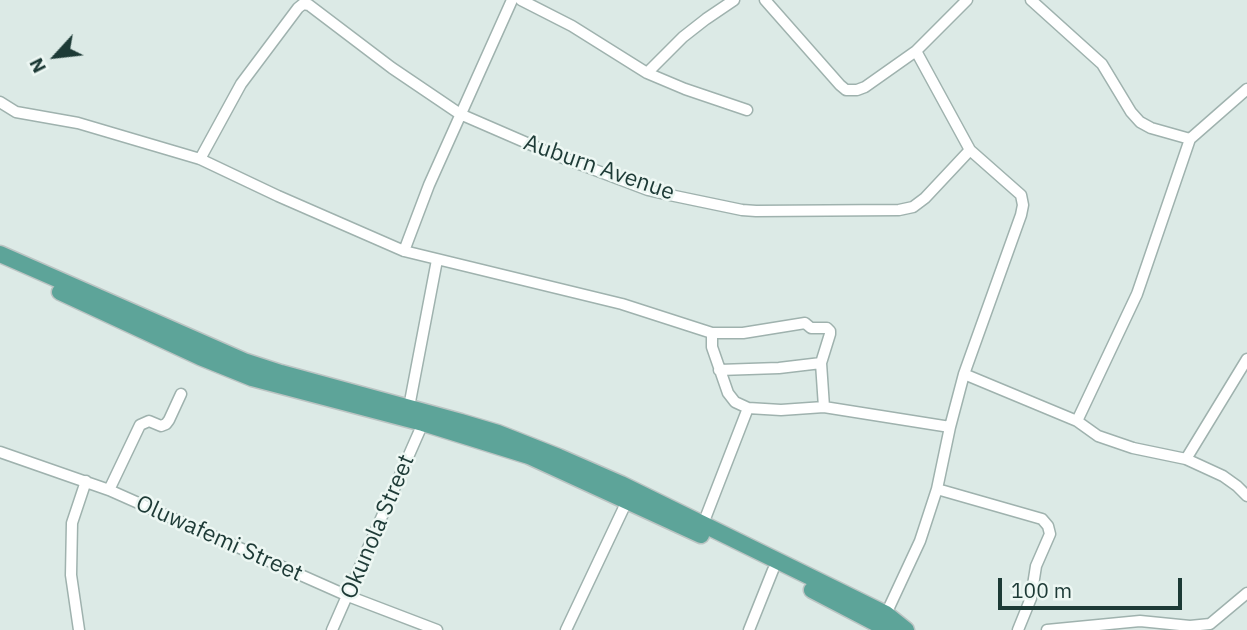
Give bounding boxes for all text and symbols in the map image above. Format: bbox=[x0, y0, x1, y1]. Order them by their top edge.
north arrow bbox=[21, 21, 91, 91]
text: N bbox=[23, 54, 51, 77]
street label: Auburn Avenue bbox=[520, 129, 678, 207]
street label: Okunola Street bbox=[335, 451, 421, 603]
street label: Oluwafemi Street bbox=[131, 490, 307, 588]
scale bar bbox=[1002, 564, 1186, 608]
text: 100 m bbox=[1011, 576, 1072, 604]

